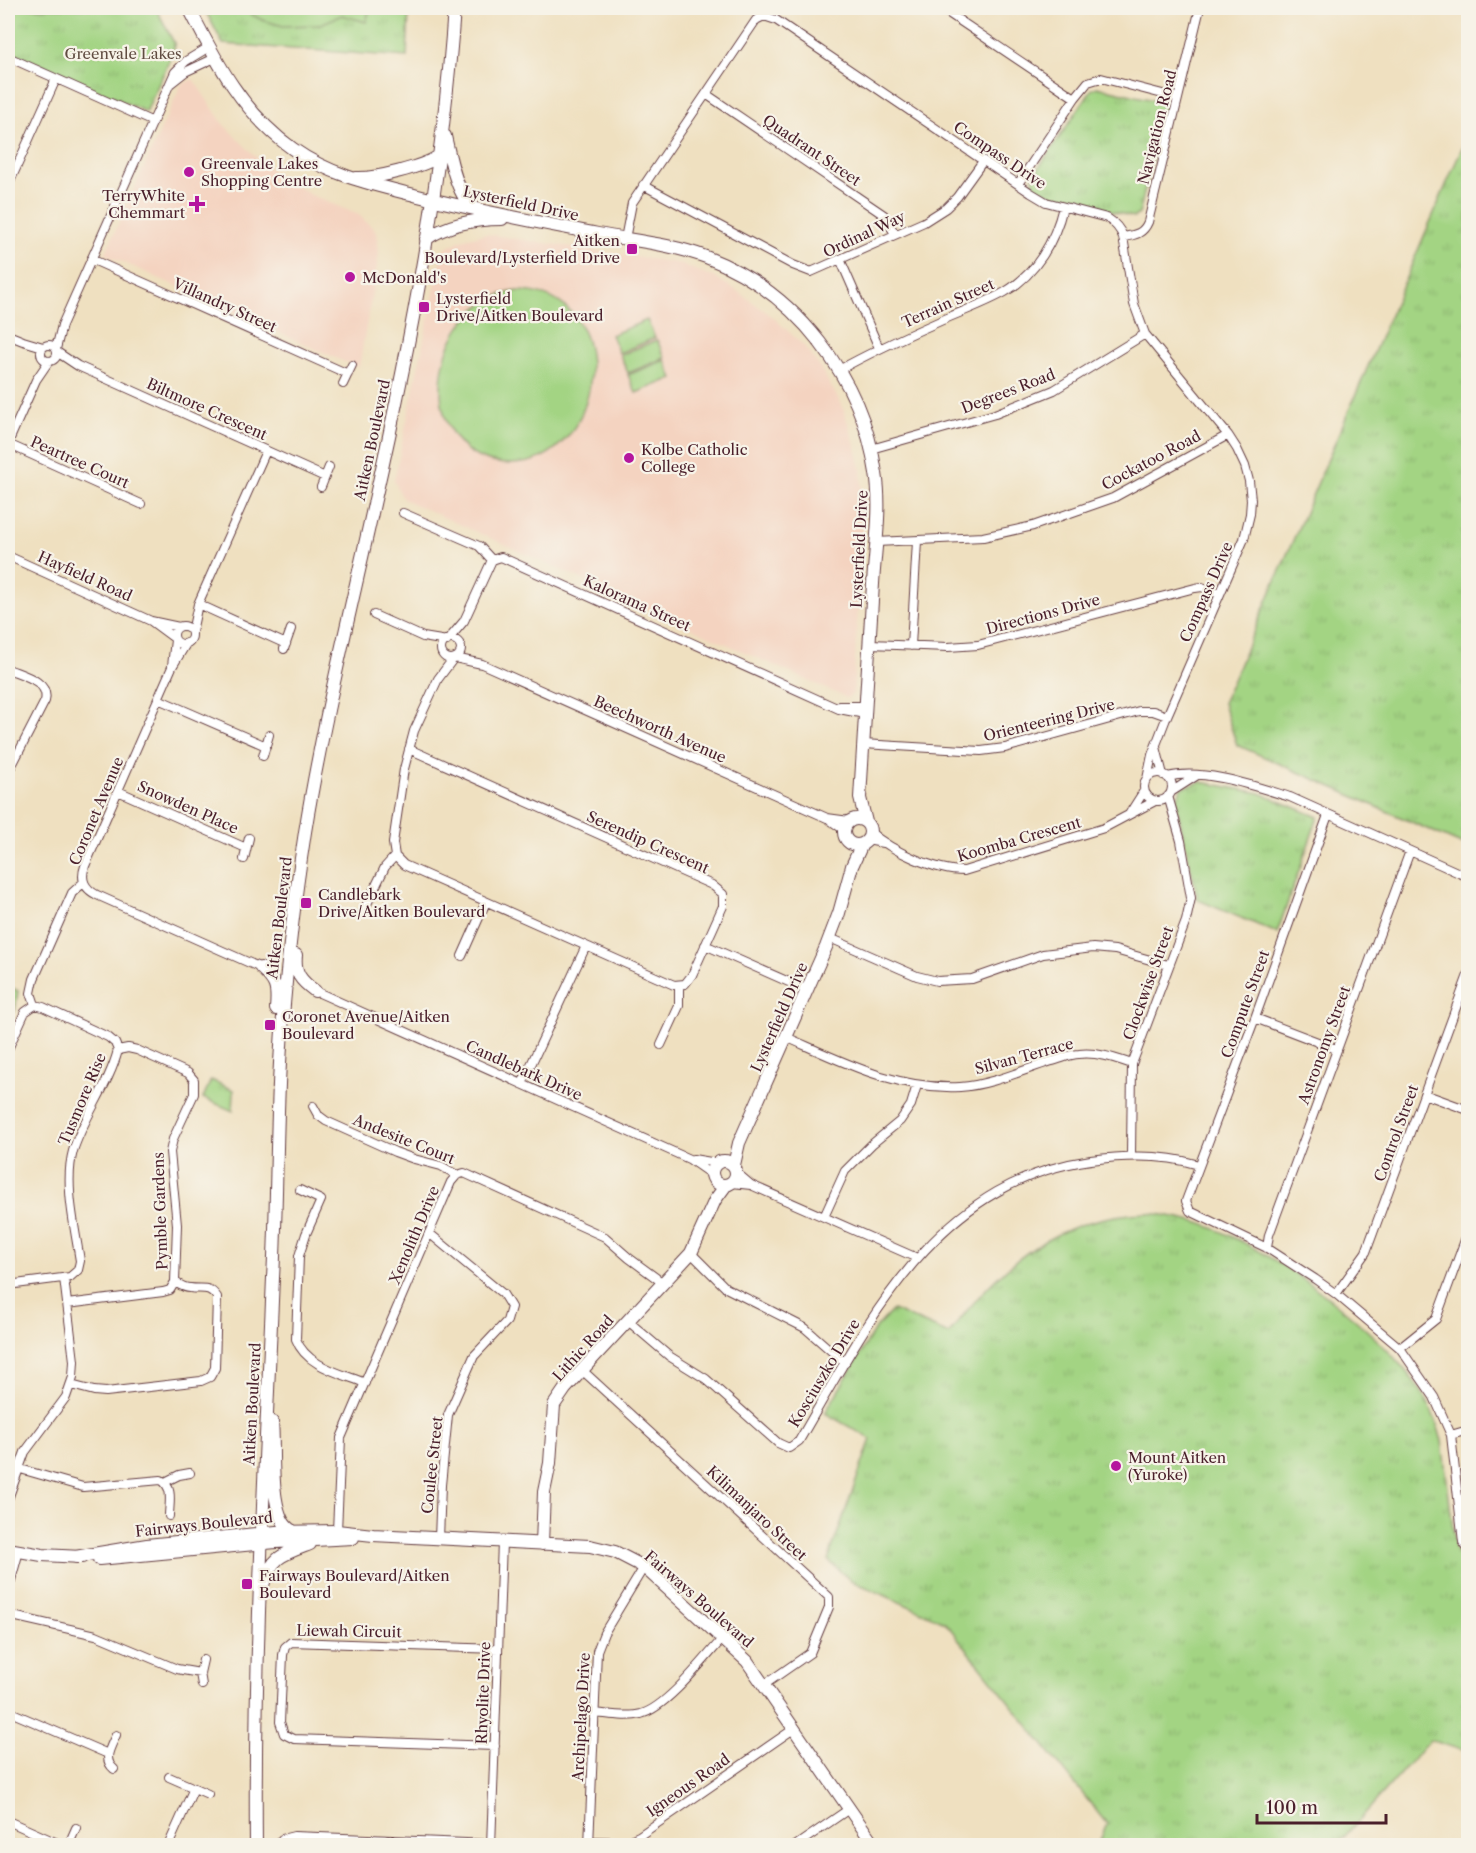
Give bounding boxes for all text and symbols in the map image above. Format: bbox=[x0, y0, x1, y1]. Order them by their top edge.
park label: Greenvale Lakes bbox=[64, 44, 182, 63]
street label: Navigation Road bbox=[1134, 68, 1180, 186]
street label: Quadrant Street bbox=[759, 110, 865, 190]
street label: Compass Drive bbox=[950, 117, 1050, 193]
place label: Greenvale Lakes Shopping Centre bbox=[201, 154, 322, 190]
marker: Greenvale Lakes Shopping Centre bbox=[182, 165, 196, 179]
street label: Lysterfield Drive bbox=[461, 181, 581, 225]
place label: TerryWhite Chemmart bbox=[102, 186, 186, 222]
marker: TerryWhite Chemmart bbox=[190, 197, 204, 211]
street label: Ordinal Way bbox=[820, 206, 909, 261]
place label: Aitken Boulevard/Lysterfield Drive bbox=[424, 231, 621, 267]
marker: Aitken Boulevard/Lysterfield Drive bbox=[625, 242, 639, 256]
place label: McDonald's bbox=[362, 268, 447, 287]
marker: McDonald's bbox=[343, 270, 357, 284]
street label: Villandry Street bbox=[169, 273, 280, 337]
street label: Terrain Street bbox=[899, 274, 998, 332]
place label: Lysterfield Drive/Aitken Boulevard bbox=[436, 289, 603, 325]
marker: Lysterfield Drive/Aitken Boulevard bbox=[417, 300, 431, 314]
street label: Degrees Road bbox=[958, 364, 1058, 418]
street label: Biltmore Crescent bbox=[144, 374, 271, 444]
street label: Aitken Boulevard bbox=[350, 378, 394, 503]
street label: Cockatoo Road bbox=[1098, 426, 1204, 494]
street label: Peartree Court bbox=[28, 432, 133, 493]
place label: Kolbe Catholic College bbox=[641, 440, 748, 476]
marker: Kolbe Catholic College bbox=[622, 451, 636, 465]
street label: Lysterfield Drive bbox=[846, 490, 872, 608]
street label: Compass Drive bbox=[1175, 539, 1237, 645]
street label: Hayfield Road bbox=[35, 547, 135, 605]
street label: Kalorama Street bbox=[580, 571, 694, 635]
street label: Directions Drive bbox=[984, 590, 1102, 638]
street label: Beechworth Avenue bbox=[591, 691, 729, 767]
street label: Orienteering Drive bbox=[981, 695, 1117, 745]
street label: Coronet Avenue bbox=[65, 754, 127, 868]
street label: Snowden Place bbox=[135, 776, 241, 838]
street label: Serendip Crescent bbox=[584, 807, 713, 878]
street label: Koomba Crescent bbox=[955, 812, 1084, 866]
street label: Aitken Boulevard bbox=[262, 856, 296, 981]
place label: Candlebark Drive/Aitken Boulevard bbox=[318, 885, 485, 921]
marker: Candlebark Drive/Aitken Boulevard bbox=[299, 896, 313, 910]
street label: Clockwise Street bbox=[1119, 923, 1178, 1043]
street label: Compute Street bbox=[1217, 947, 1274, 1061]
street label: Lysterfield Drive bbox=[746, 959, 812, 1075]
street label: Astronomy Street bbox=[1293, 982, 1354, 1108]
place label: Coronet Avenue/Aitken Boulevard bbox=[282, 1007, 451, 1043]
marker: Coronet Avenue/Aitken Boulevard bbox=[263, 1018, 277, 1032]
street label: Silvan Terrace bbox=[973, 1034, 1075, 1078]
street label: Candlebark Drive bbox=[463, 1036, 585, 1104]
street label: Tusmore Rise bbox=[54, 1050, 110, 1148]
street label: Control Street bbox=[1370, 1081, 1423, 1184]
street label: Andesite Court bbox=[349, 1110, 458, 1168]
street label: Pymble Gardens bbox=[148, 1152, 172, 1270]
street label: Xenolith Drive bbox=[384, 1183, 443, 1288]
street label: Lithic Road bbox=[548, 1311, 618, 1385]
street label: Kosciuszko Drive bbox=[784, 1315, 864, 1431]
street label: Aitken Boulevard bbox=[239, 1342, 265, 1467]
street label: Coulee Street bbox=[417, 1415, 447, 1515]
place label: Mount Aitken (Yuroke) bbox=[1128, 1448, 1227, 1484]
marker: Mount Aitken (Yuroke) bbox=[1109, 1459, 1123, 1473]
street label: Kilimanjaro Street bbox=[703, 1462, 812, 1565]
street label: Fairways Boulevard bbox=[134, 1507, 274, 1541]
street label: Fairways Boulevard bbox=[641, 1546, 757, 1652]
place label: Fairways Boulevard/Aitken Boulevard bbox=[259, 1566, 450, 1602]
marker: Fairways Boulevard/Aitken Boulevard bbox=[240, 1577, 254, 1591]
street label: Liewah Circuit bbox=[296, 1621, 402, 1641]
street label: Rhyolite Drive bbox=[472, 1641, 494, 1745]
street label: Archipelago Drive bbox=[568, 1652, 594, 1783]
street label: Igneous Road bbox=[643, 1749, 733, 1821]
scale bar bbox=[1257, 1787, 1386, 1825]
text: 100 m bbox=[1266, 1797, 1318, 1819]

